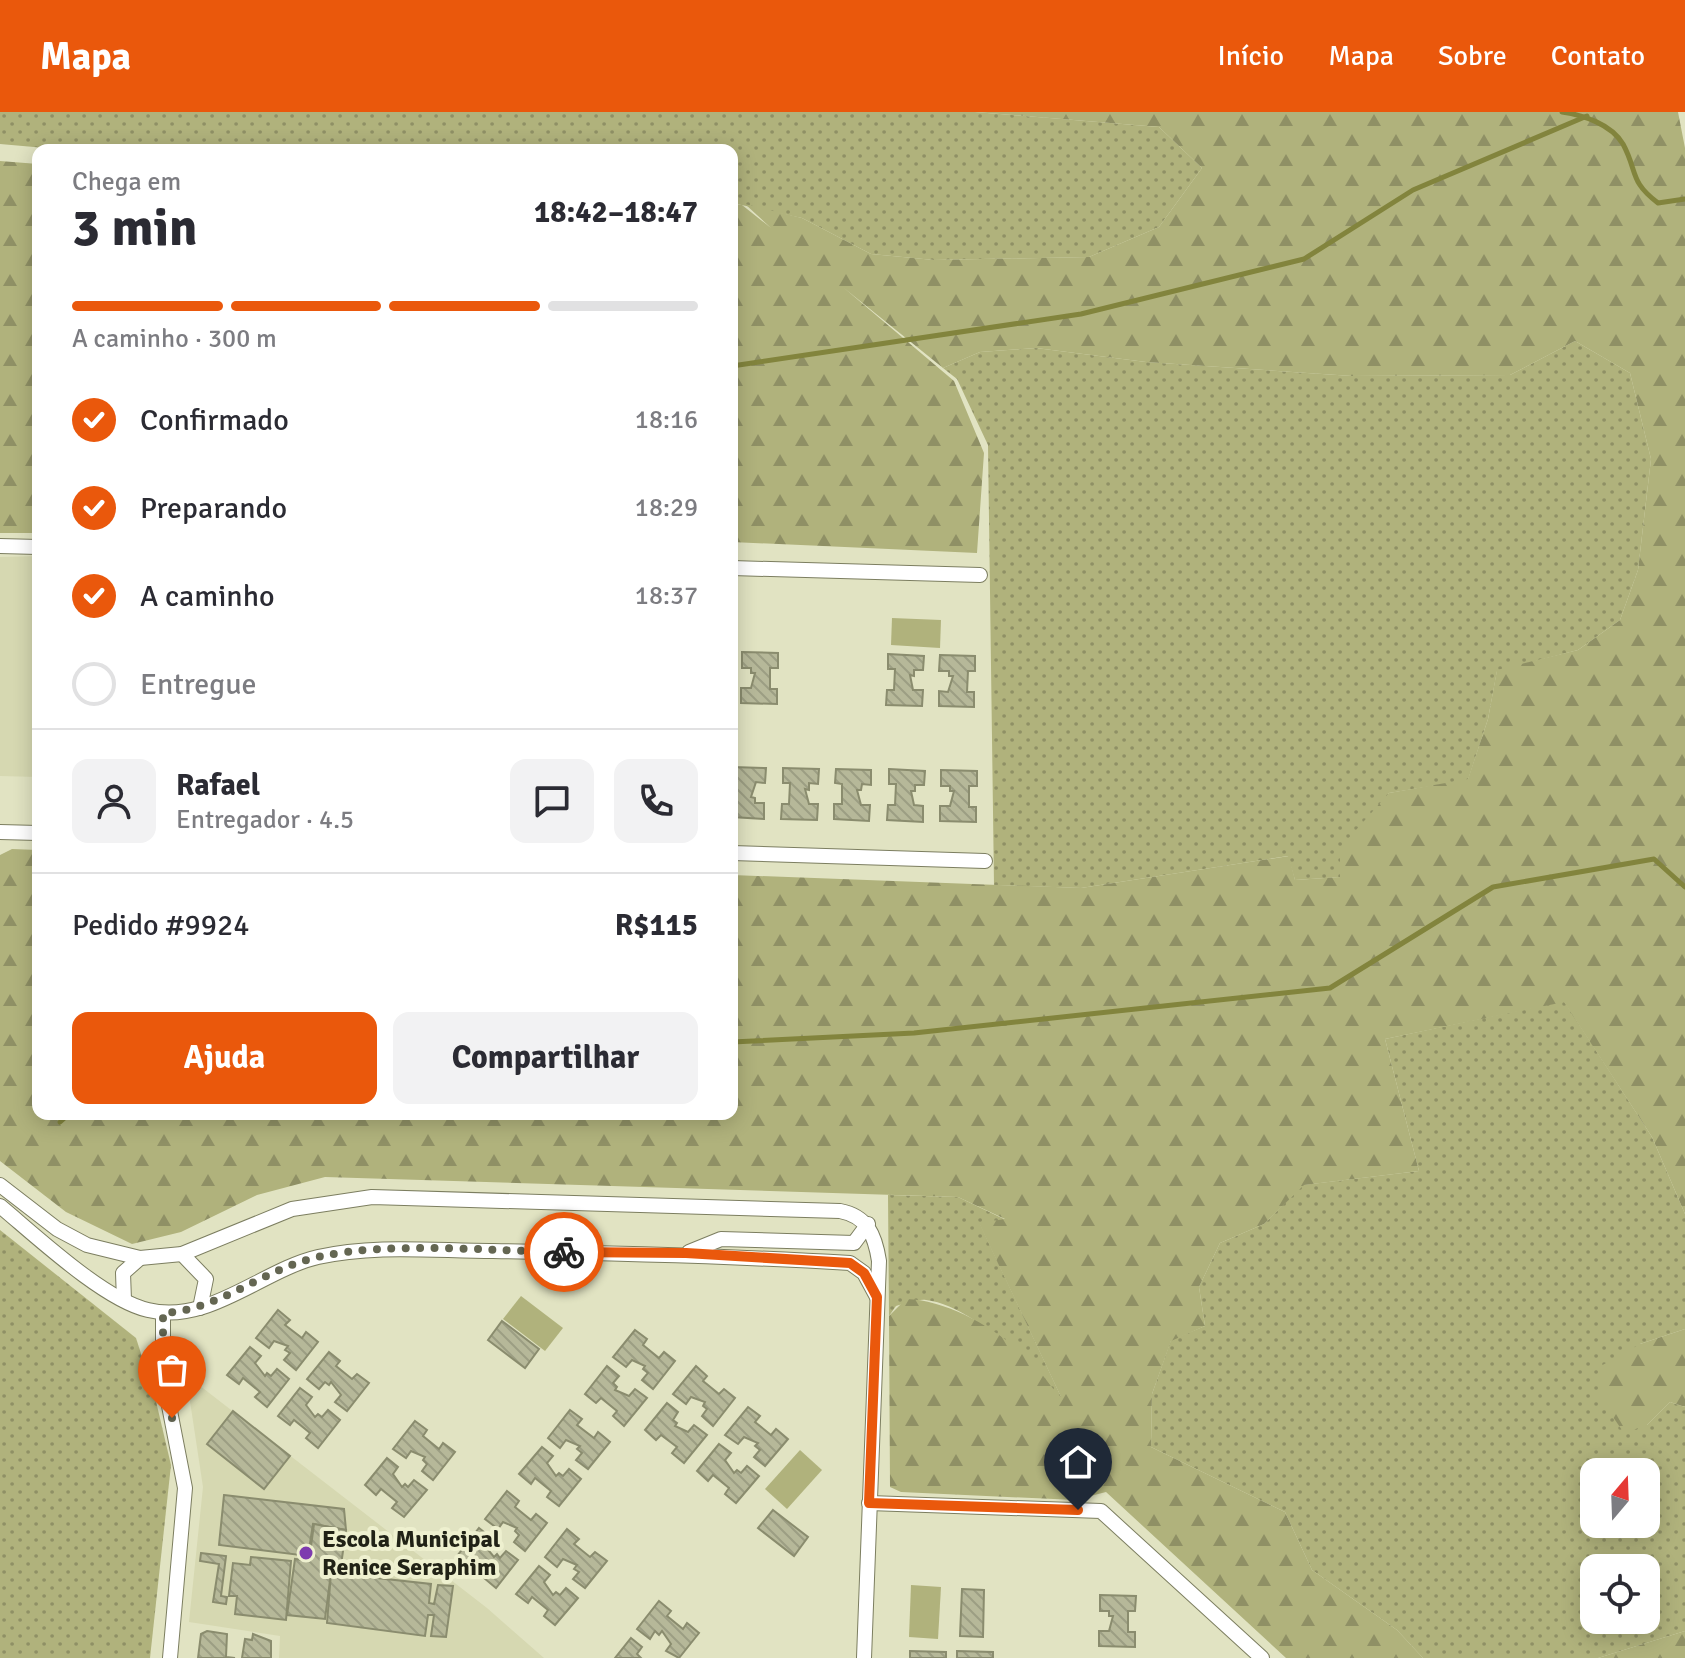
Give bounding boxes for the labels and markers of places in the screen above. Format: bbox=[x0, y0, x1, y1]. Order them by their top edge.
pin bbox=[138, 1336, 206, 1418]
pin bbox=[1044, 1428, 1112, 1510]
place label: Escola Municipal Renice Seraphim bbox=[322, 1524, 501, 1582]
marker: Escola Municipal Renice Seraphim bbox=[297, 1544, 315, 1562]

